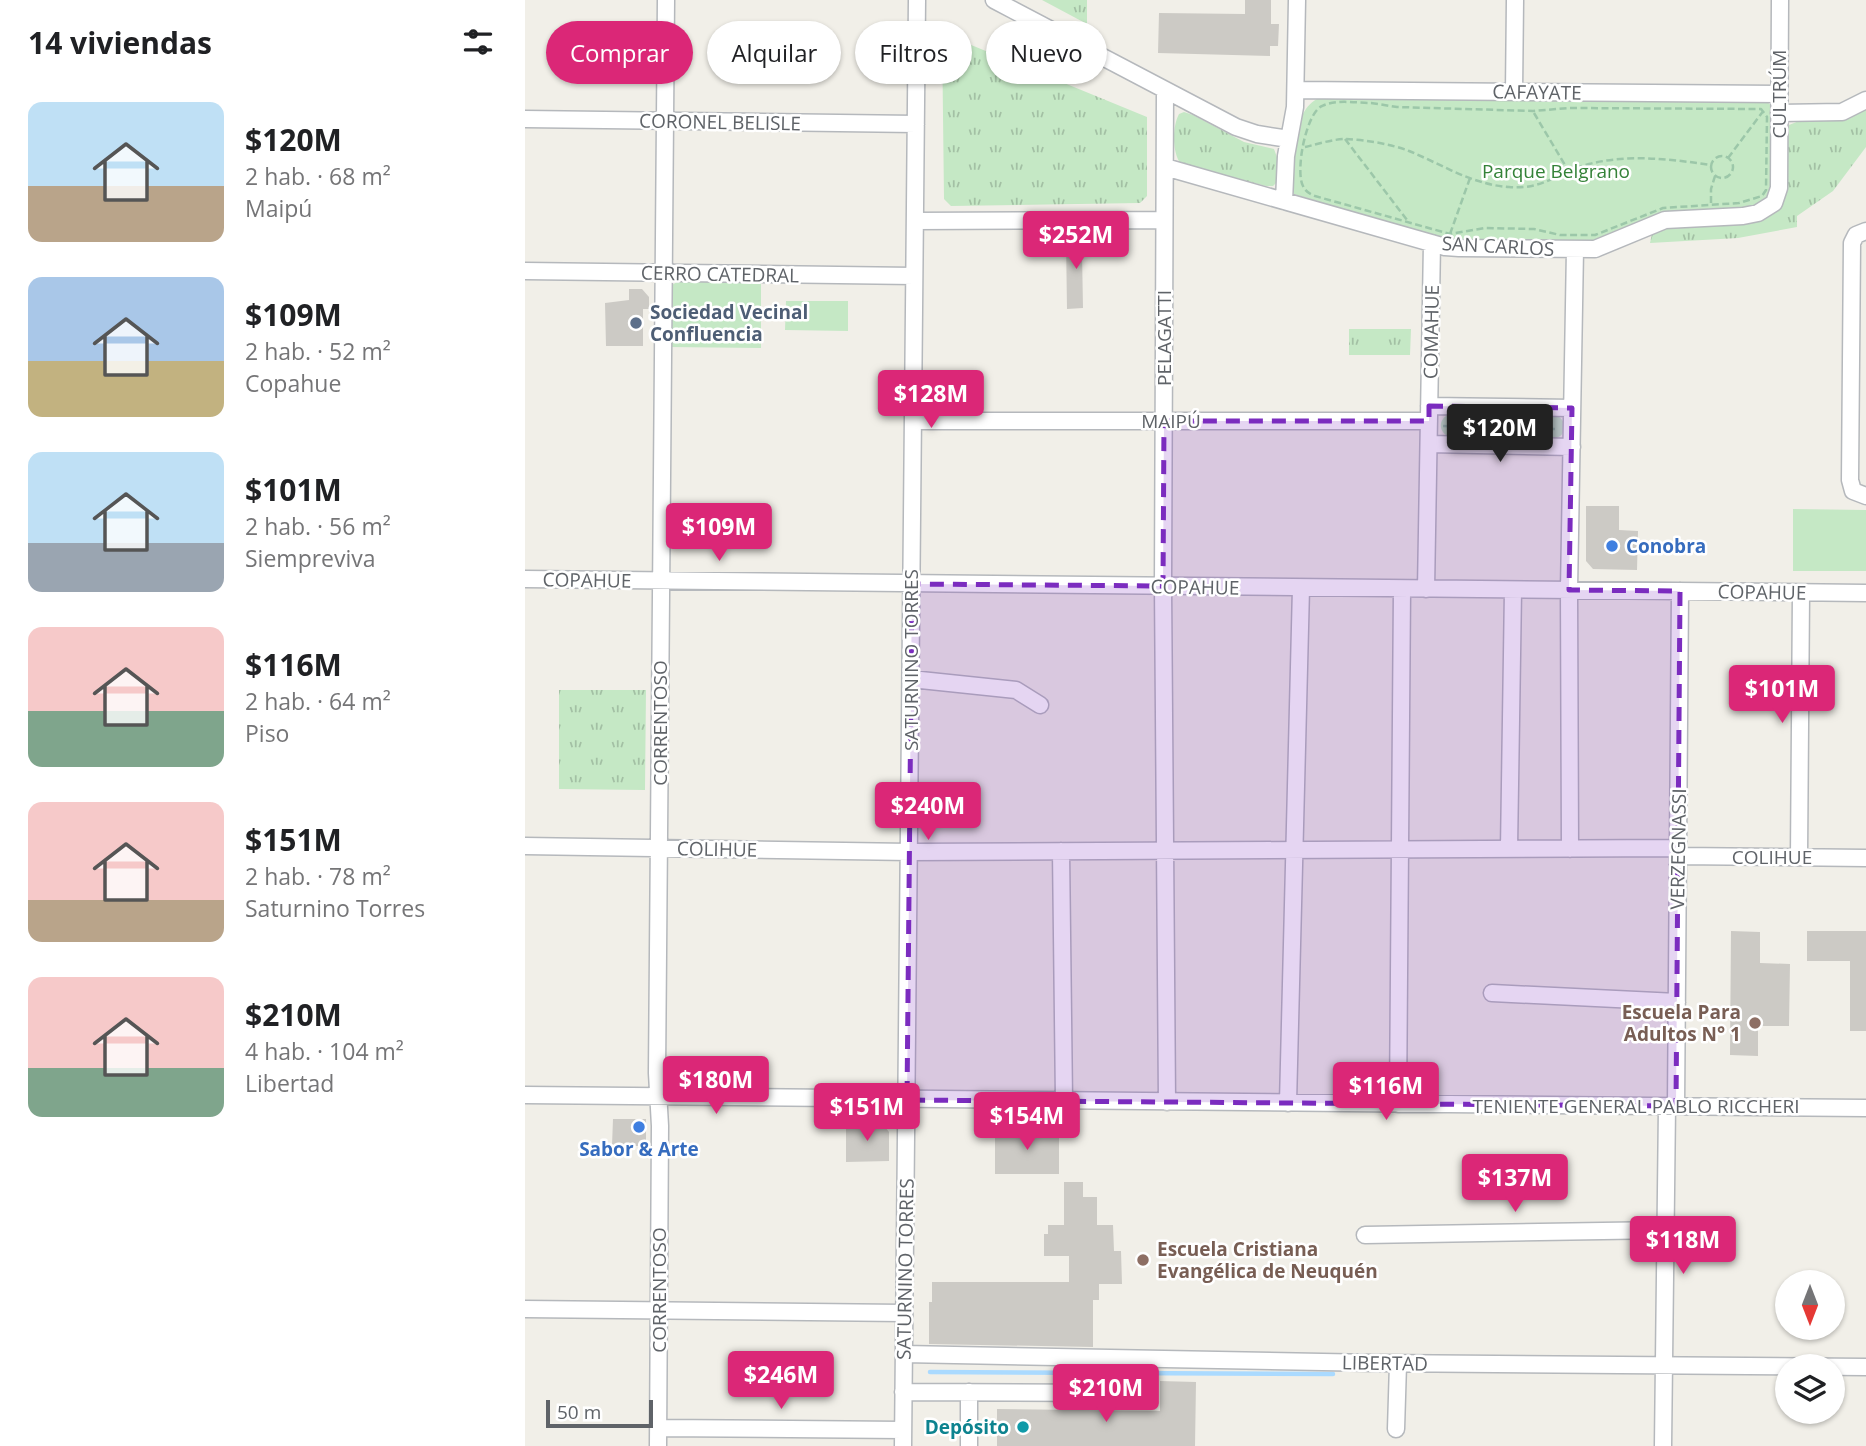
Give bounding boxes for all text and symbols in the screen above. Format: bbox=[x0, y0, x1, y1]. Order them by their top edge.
chip: Comprar bbox=[546, 21, 693, 84]
chip: Alquilar bbox=[707, 21, 841, 84]
chip: Filtros bbox=[855, 21, 972, 84]
chip: Nuevo bbox=[986, 21, 1107, 84]
text: 14 viviendas bbox=[28, 22, 212, 63]
icon: filters bbox=[459, 23, 497, 61]
street label: CULTRÚM bbox=[1766, 50, 1792, 138]
street label: CAFAYATE bbox=[1492, 78, 1582, 106]
street label: CORONEL BELISLE bbox=[639, 108, 801, 136]
text: $120M bbox=[245, 119, 342, 160]
icon: home bbox=[84, 130, 168, 214]
park label: Parque Belgrano bbox=[1482, 158, 1630, 184]
text: 2 hab. · 68 m² bbox=[245, 160, 391, 192]
text: Maipú bbox=[245, 192, 312, 224]
pin: $252M bbox=[1027, 212, 1125, 271]
text: $252M bbox=[1039, 218, 1113, 250]
street label: SAN CARLOS bbox=[1441, 230, 1555, 262]
street label: CERRO CATEDRAL bbox=[641, 260, 799, 288]
street label: COMAHUE bbox=[1417, 285, 1445, 379]
street label: PELAGATTI bbox=[1151, 290, 1177, 386]
text: $109M bbox=[245, 294, 342, 335]
place label: Sociedad Vecinal Confluencia bbox=[650, 299, 808, 347]
icon: home bbox=[84, 305, 168, 389]
marker: Sociedad Vecinal Confluencia bbox=[628, 315, 644, 331]
text: 2 hab. · 52 m² bbox=[245, 335, 391, 367]
text: Copahue bbox=[245, 367, 341, 399]
pin: $128M bbox=[882, 370, 980, 430]
text: $128M bbox=[894, 377, 968, 409]
pin: $120M bbox=[1451, 405, 1549, 464]
street label: MAIPÚ bbox=[1141, 408, 1201, 434]
text: $120M bbox=[1463, 411, 1537, 443]
text: $101M bbox=[245, 469, 342, 510]
icon: home bbox=[84, 480, 168, 564]
pin: $109M bbox=[670, 504, 768, 563]
text: 2 hab. · 56 m² bbox=[245, 510, 391, 542]
text: $109M bbox=[682, 510, 756, 542]
place label: Conobra bbox=[1626, 533, 1706, 559]
marker: Conobra bbox=[1604, 538, 1620, 554]
text: Siempreviva bbox=[245, 542, 376, 574]
street label: COPAHUE bbox=[542, 566, 632, 594]
street label: SATURNINO TORRES bbox=[898, 569, 924, 751]
street label: COPAHUE bbox=[1150, 573, 1240, 601]
street label: COPAHUE bbox=[1717, 578, 1807, 606]
text: $116M bbox=[245, 644, 342, 685]
icon: home bbox=[84, 655, 168, 739]
street label: CORRENTOSO bbox=[647, 660, 673, 786]
pin: $101M bbox=[1733, 666, 1831, 725]
text: $101M bbox=[1745, 672, 1819, 704]
text: 2 hab. · 64 m² bbox=[245, 685, 391, 717]
text: Piso bbox=[245, 717, 289, 749]
pin: $240M bbox=[879, 782, 977, 842]
street label: VERZEGNASSI bbox=[1664, 788, 1692, 910]
text: $240M bbox=[891, 789, 965, 821]
text: $151M bbox=[245, 819, 342, 860]
icon: home bbox=[84, 830, 168, 914]
street label: COLIHUE bbox=[677, 835, 757, 863]
street label: COLIHUE bbox=[1732, 844, 1812, 870]
text: 2 hab. · 78 m² bbox=[245, 860, 391, 892]
text: Saturnino Torres bbox=[245, 892, 425, 924]
text: $210M bbox=[245, 994, 342, 1035]
place label: Escuela Para Adultos N° 1 bbox=[1622, 999, 1741, 1047]
icon: home bbox=[84, 1005, 168, 1089]
marker: Escuela Para Adultos N° 1 bbox=[1747, 1015, 1763, 1031]
text: 4 hab. · 104 m² bbox=[245, 1035, 404, 1067]
pin: $180M bbox=[667, 1056, 765, 1116]
pin: $116M bbox=[1337, 1062, 1435, 1122]
text: $180M bbox=[679, 1063, 753, 1095]
text: Libertad bbox=[245, 1067, 334, 1099]
text: $116M bbox=[1349, 1069, 1423, 1101]
pin: $151M bbox=[818, 1084, 916, 1143]
text: $151M bbox=[830, 1090, 904, 1122]
pin: $154M bbox=[978, 1092, 1076, 1152]
street label: TENIENTE GENERAL PABLO RICCHERI bbox=[1472, 1093, 1800, 1119]
text: $154M bbox=[990, 1099, 1064, 1131]
marker: Sabor & Arte bbox=[631, 1119, 647, 1135]
place label: Sabor & Arte bbox=[579, 1136, 699, 1162]
pin: $137M bbox=[1466, 1154, 1564, 1214]
text: $137M bbox=[1478, 1161, 1552, 1193]
street label: SATURNINO TORRES bbox=[890, 1178, 920, 1360]
pin: $118M bbox=[1634, 1216, 1732, 1276]
text: $118M bbox=[1646, 1223, 1720, 1255]
street label: CORRENTOSO bbox=[646, 1227, 672, 1353]
place label: Escuela Cristiana Evangélica de Neuquén bbox=[1157, 1236, 1378, 1284]
marker: Escuela Cristiana Evangélica de Neuquén bbox=[1135, 1252, 1151, 1268]
north arrow bbox=[1775, 1270, 1845, 1340]
map controls bbox=[1775, 1270, 1845, 1424]
street label: LIBERTAD bbox=[1342, 1349, 1428, 1377]
pin: $246M bbox=[732, 1352, 830, 1411]
button: layers bbox=[1775, 1354, 1845, 1424]
text: $246M bbox=[744, 1358, 818, 1390]
pin: $210M bbox=[1057, 1364, 1155, 1424]
text: $210M bbox=[1069, 1371, 1143, 1403]
scale bar bbox=[546, 1397, 653, 1429]
text: 50 m bbox=[557, 1399, 601, 1425]
place label: Depósito bbox=[925, 1414, 1009, 1440]
marker: Depósito bbox=[1015, 1419, 1031, 1435]

